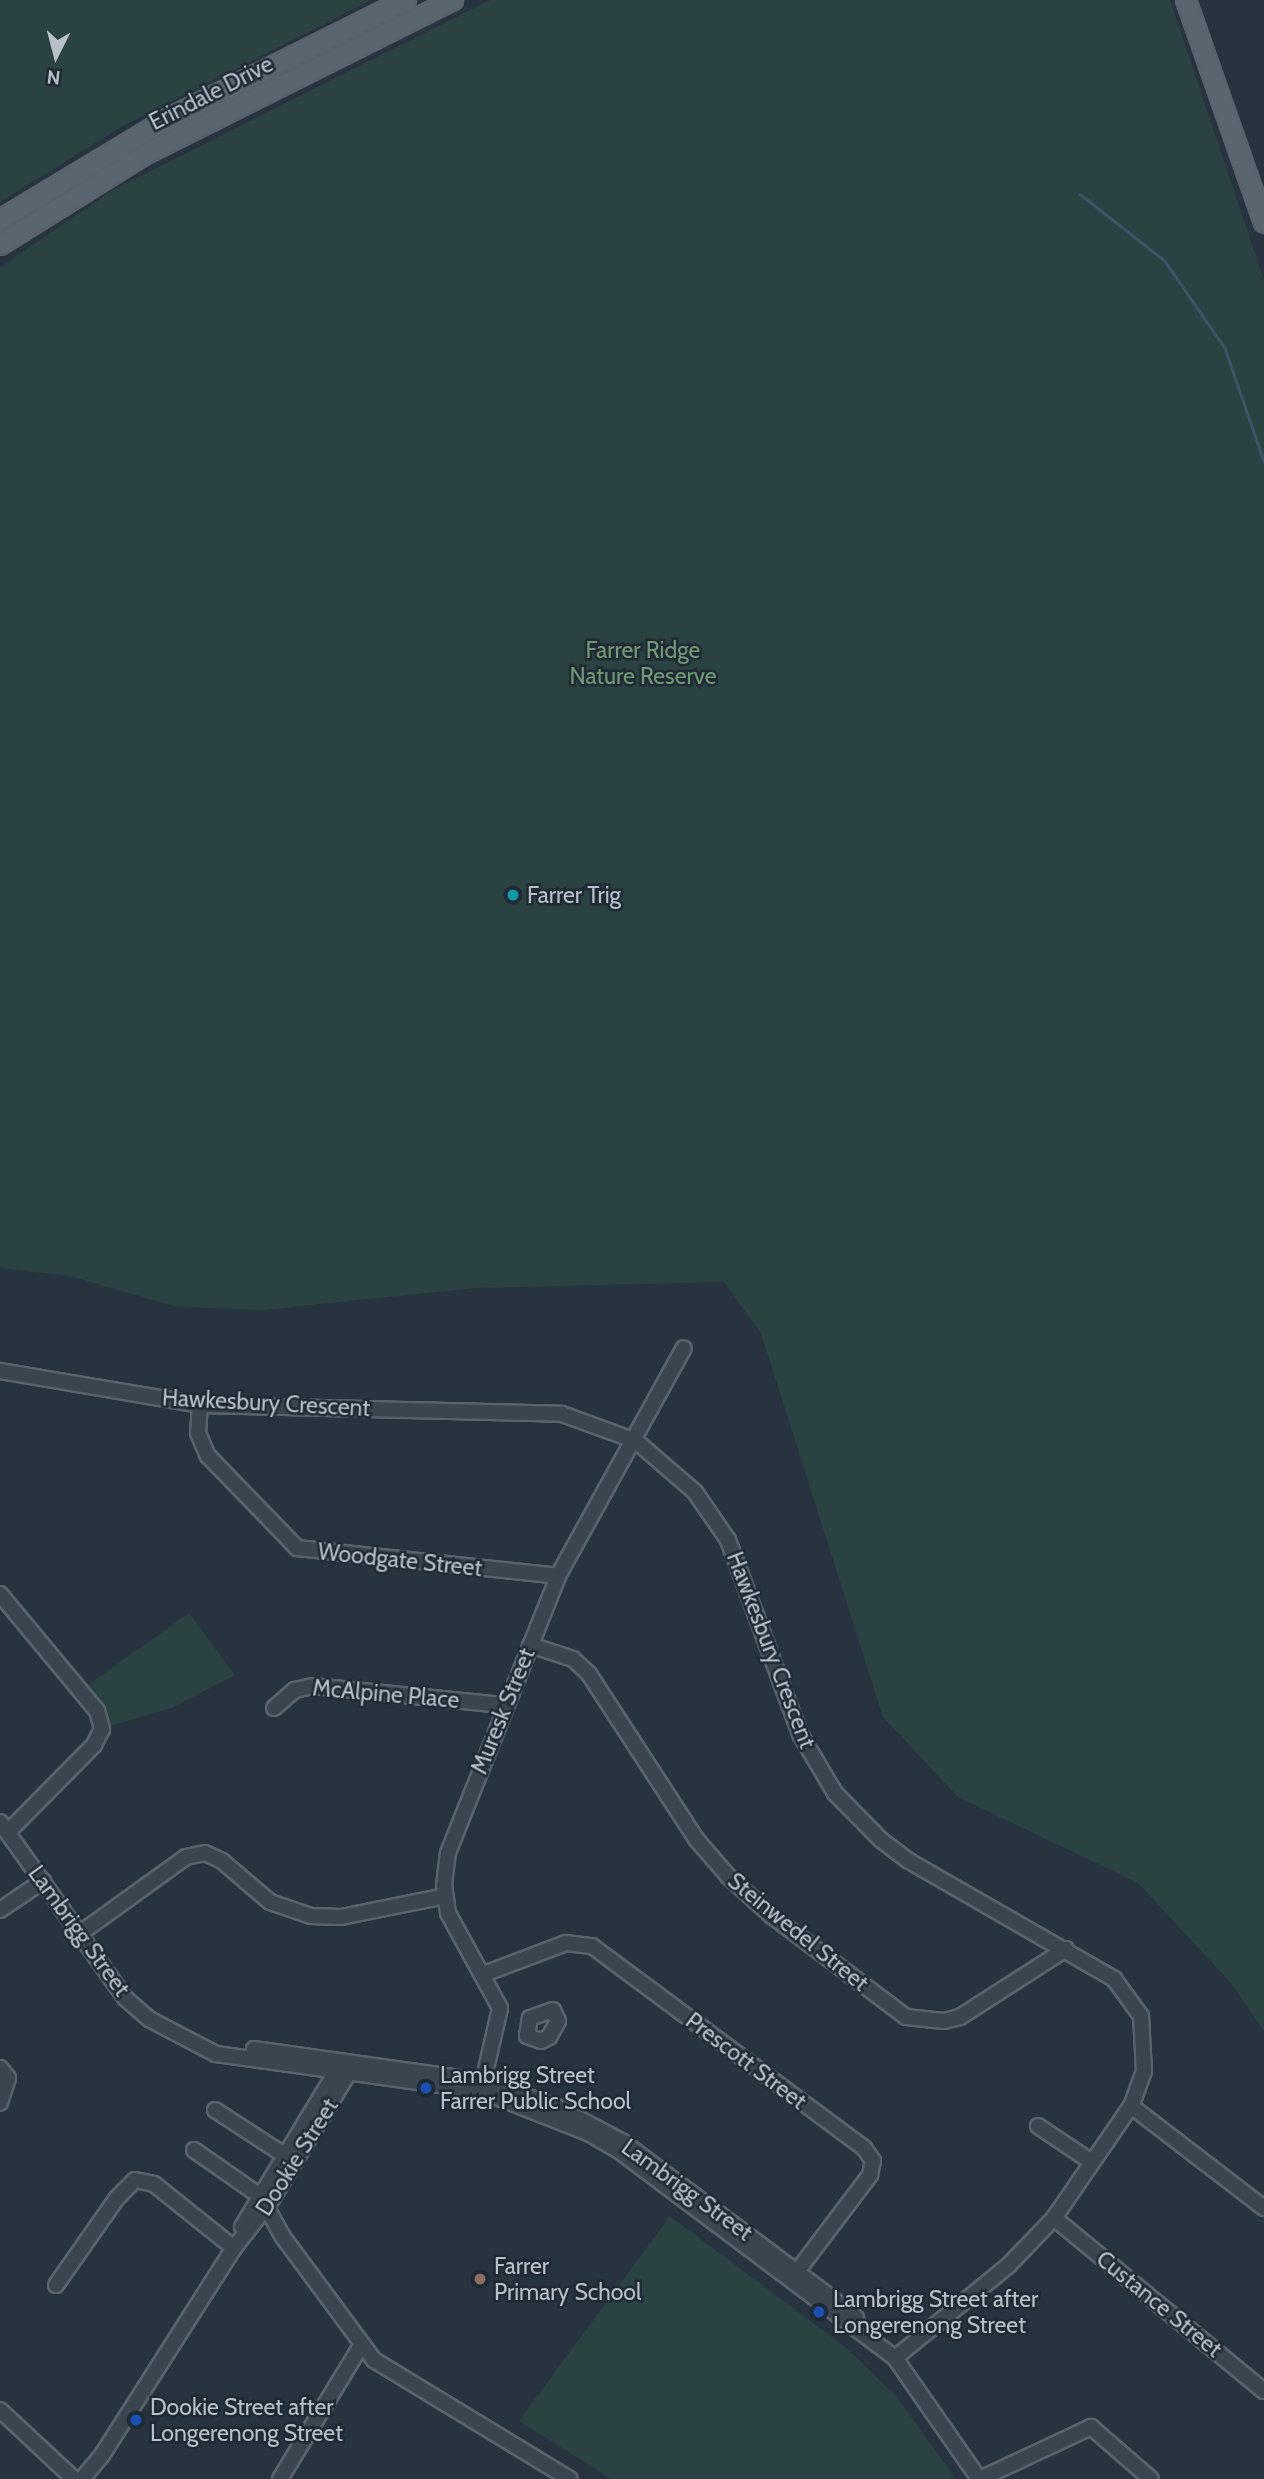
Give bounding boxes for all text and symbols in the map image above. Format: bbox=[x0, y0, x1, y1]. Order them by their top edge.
north arrow bbox=[21, 21, 91, 91]
street label: Erindale Drive bbox=[145, 50, 277, 136]
text: N bbox=[46, 65, 62, 90]
park label: Farrer Ridge Nature Reserve bbox=[569, 636, 717, 690]
place label: Farrer Trig bbox=[527, 881, 621, 909]
marker: Farrer Trig bbox=[505, 887, 521, 903]
street label: Hawkesbury Crescent bbox=[161, 1384, 371, 1422]
street label: Woodgate Street bbox=[317, 1538, 483, 1582]
street label: Hawkesbury Crescent bbox=[721, 1548, 821, 1752]
street label: Muresk Street bbox=[465, 1644, 541, 1778]
street label: McAlpine Place bbox=[311, 1674, 461, 1714]
street label: Lambrigg Street bbox=[22, 1860, 136, 2002]
street label: Steinwedel Street bbox=[722, 1867, 874, 1997]
street label: Prescott Street bbox=[680, 2007, 812, 2115]
place label: Lambrigg Street Farrer Public School bbox=[440, 2061, 631, 2115]
marker: Lambrigg Street Farrer Public School bbox=[418, 2080, 434, 2096]
street label: Dookie Street bbox=[250, 2093, 344, 2221]
street label: Lambrigg Street bbox=[616, 2133, 758, 2247]
street label: Custance Street bbox=[1091, 2245, 1227, 2363]
place label: Farrer Primary School bbox=[494, 2252, 641, 2306]
marker: Farrer Primary School bbox=[472, 2271, 488, 2287]
place label: Lambrigg Street after Longerenong Street bbox=[833, 2285, 1038, 2339]
marker: Lambrigg Street after Longerenong Street bbox=[811, 2304, 827, 2320]
place label: Dookie Street after Longerenong Street bbox=[150, 2393, 343, 2447]
marker: Dookie Street after Longerenong Street bbox=[128, 2412, 144, 2428]

